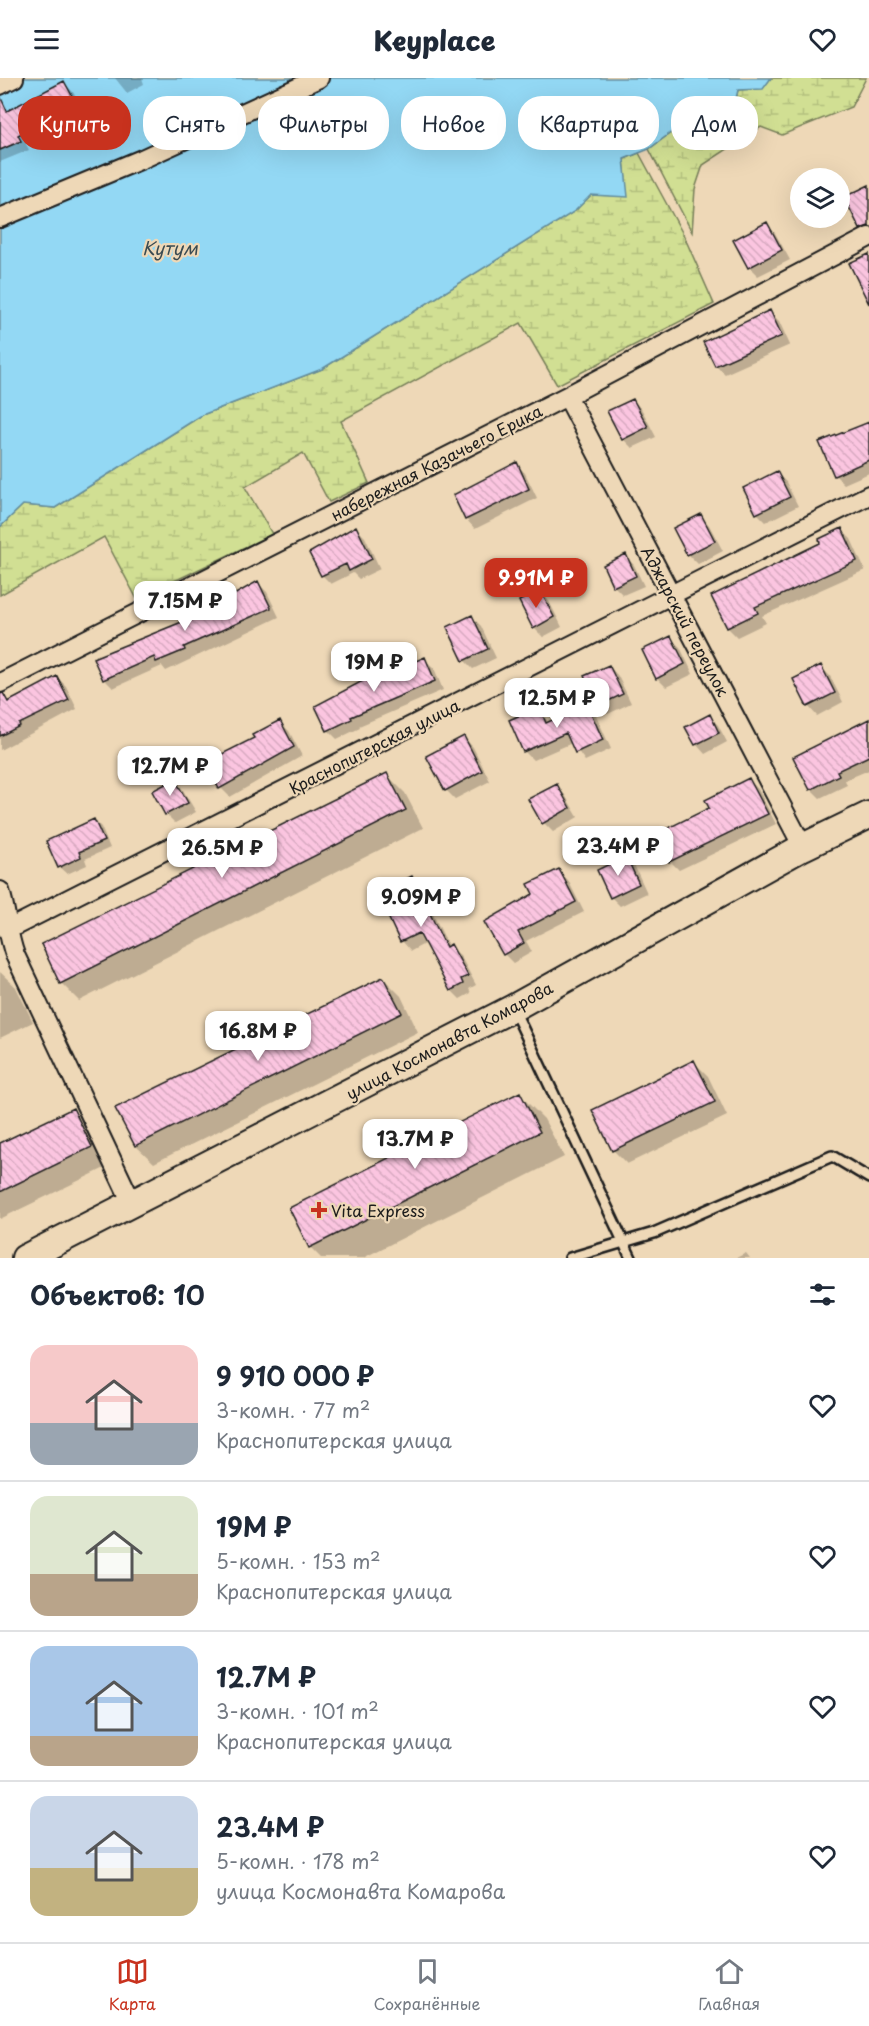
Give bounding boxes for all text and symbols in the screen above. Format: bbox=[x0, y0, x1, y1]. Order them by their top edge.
text: Keyplace bbox=[374, 19, 495, 60]
icon: menu bbox=[30, 23, 63, 56]
icon: heart bbox=[806, 23, 839, 56]
chip: Купить bbox=[18, 96, 131, 150]
chip: Снять bbox=[143, 96, 246, 150]
chip: Фильтры bbox=[258, 96, 389, 150]
chip: Новое bbox=[401, 96, 506, 150]
chip: Квартира bbox=[518, 96, 659, 150]
chip: Дом bbox=[671, 96, 758, 150]
map controls bbox=[790, 168, 850, 228]
button: layers bbox=[790, 168, 850, 228]
water label: Кутум bbox=[142, 234, 198, 261]
street label: набережная Казачьего Ерика bbox=[326, 398, 546, 526]
street label: Аджарский переулок bbox=[636, 542, 736, 701]
pin: 9.91M ₽ bbox=[481, 558, 591, 609]
text: 9.91M ₽ bbox=[498, 562, 574, 592]
pin: 7.15M ₽ bbox=[130, 581, 240, 632]
text: 7.15M ₽ bbox=[148, 585, 222, 615]
pin: 19M ₽ bbox=[332, 642, 416, 693]
text: 19M ₽ bbox=[345, 646, 403, 676]
pin: 12.5M ₽ bbox=[502, 678, 612, 729]
text: 12.5M ₽ bbox=[518, 682, 596, 712]
street label: Краснопитерская улица bbox=[284, 692, 464, 800]
pin: 12.7M ₽ bbox=[115, 746, 225, 797]
text: 12.7M ₽ bbox=[132, 750, 208, 780]
pin: 23.4M ₽ bbox=[563, 826, 673, 877]
pin: 26.5M ₽ bbox=[167, 828, 277, 879]
text: 23.4M ₽ bbox=[576, 830, 660, 860]
text: 26.5M ₽ bbox=[181, 832, 263, 862]
pin: 9.09M ₽ bbox=[366, 877, 476, 928]
text: 9.09M ₽ bbox=[381, 881, 461, 911]
street label: улица Космонавта Комарова bbox=[341, 975, 557, 1105]
pin: 16.8M ₽ bbox=[203, 1011, 313, 1062]
text: 16.8M ₽ bbox=[219, 1015, 297, 1045]
pin: 13.7M ₽ bbox=[360, 1119, 470, 1170]
text: 13.7M ₽ bbox=[377, 1123, 454, 1153]
place label: Vita Express bbox=[331, 1198, 425, 1222]
marker: Vita Express bbox=[312, 1203, 326, 1217]
text: Объектов: 10 bbox=[30, 1275, 205, 1314]
icon: filters bbox=[806, 1278, 839, 1311]
text: 9 910 000 ₽ bbox=[216, 1356, 374, 1395]
icon: home bbox=[78, 1369, 150, 1441]
icon: heart bbox=[806, 1389, 839, 1422]
text: 3-комн. · 77 m² bbox=[216, 1395, 370, 1425]
text: Краснопитерская улица bbox=[216, 1425, 452, 1455]
text: 19M ₽ bbox=[216, 1507, 291, 1546]
icon: home bbox=[78, 1520, 150, 1592]
icon: heart bbox=[806, 1540, 839, 1573]
text: 5-комн. · 153 m² bbox=[216, 1546, 381, 1576]
text: Краснопитерская улица bbox=[216, 1576, 452, 1606]
text: 12.7M ₽ bbox=[216, 1657, 316, 1696]
icon: home bbox=[78, 1670, 150, 1742]
icon: heart bbox=[806, 1690, 839, 1723]
text: 3-комн. · 101 m² bbox=[216, 1696, 379, 1726]
text: Краснопитерская улица bbox=[216, 1726, 452, 1756]
text: 23.4M ₽ bbox=[216, 1807, 324, 1846]
icon: home bbox=[78, 1820, 150, 1892]
icon: heart bbox=[806, 1840, 839, 1873]
text: 5-комн. · 178 m² bbox=[216, 1846, 380, 1876]
text: улица Космонавта Комарова bbox=[216, 1876, 505, 1906]
tab: Карта bbox=[109, 1955, 156, 2015]
tab: Сохранённые bbox=[374, 1955, 481, 2015]
tab: Главная bbox=[698, 1955, 760, 2015]

